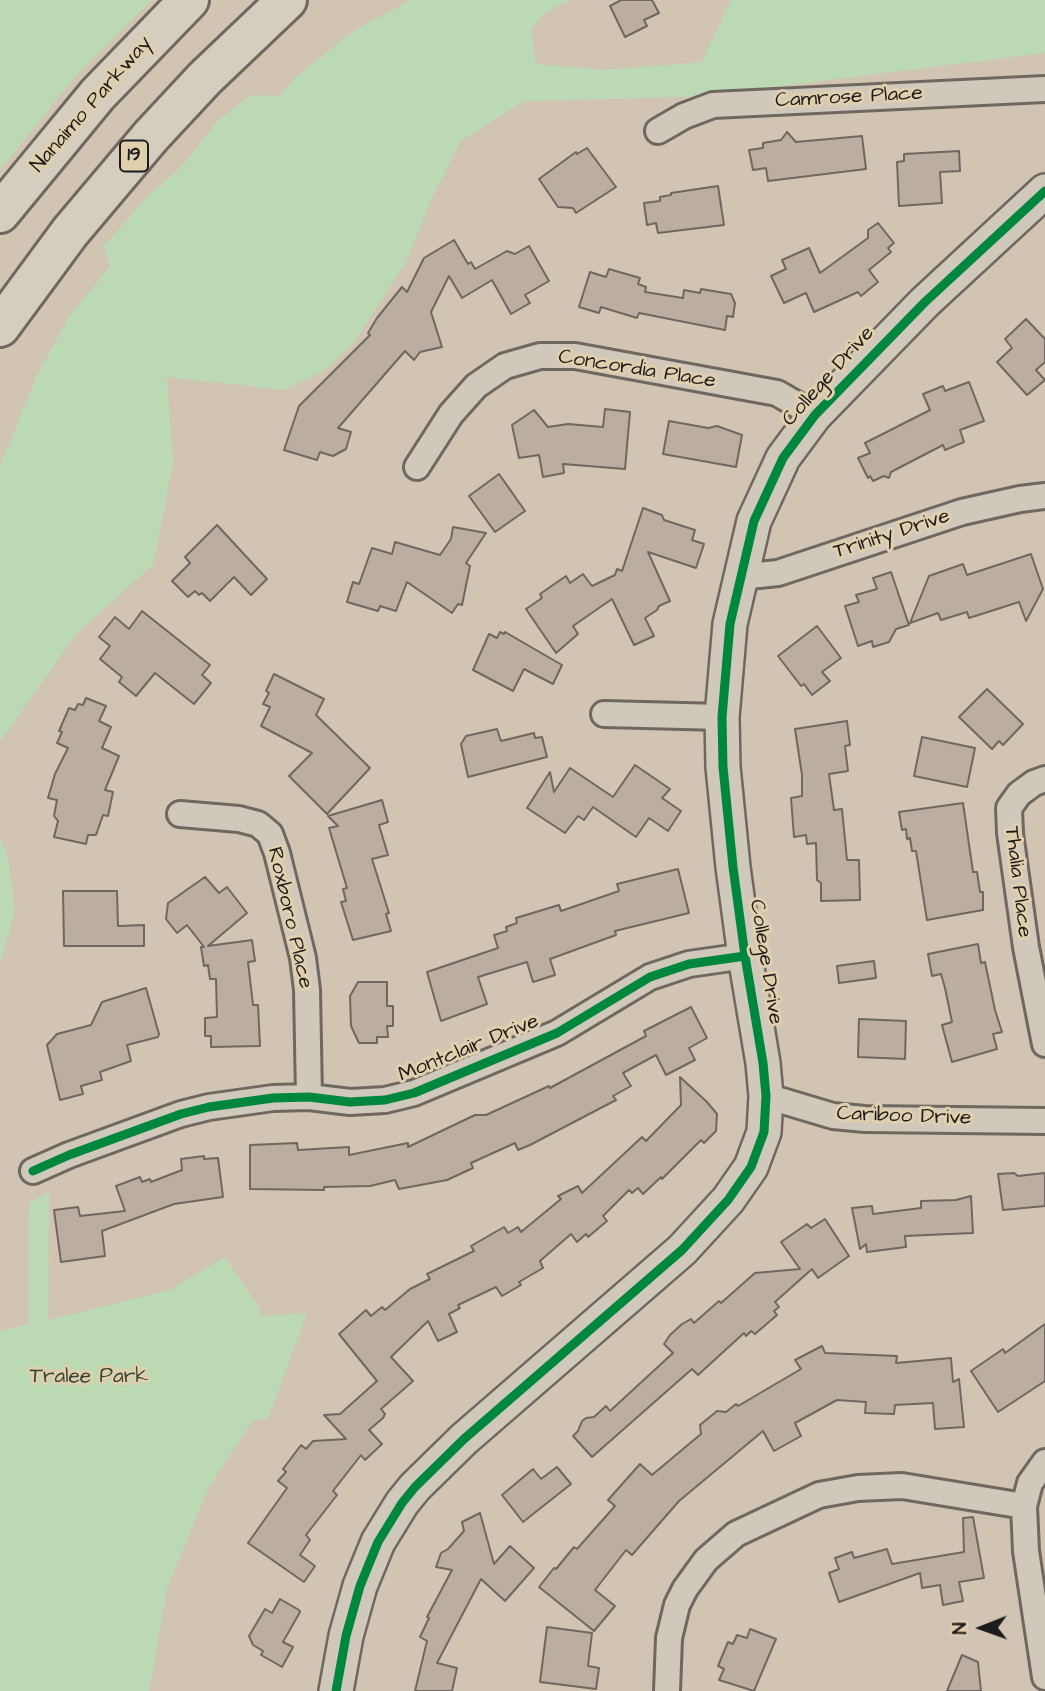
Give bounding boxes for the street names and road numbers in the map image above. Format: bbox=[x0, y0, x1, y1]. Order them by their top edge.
street label: Nanaimo Parkway bbox=[26, 32, 158, 178]
street label: Camrose Place bbox=[775, 82, 923, 114]
road number: 19 bbox=[120, 140, 148, 172]
street label: College Drive bbox=[778, 322, 880, 432]
street label: Concordia Place bbox=[557, 345, 717, 395]
street label: Trinity Drive bbox=[831, 504, 953, 566]
street label: Thalia Place bbox=[998, 825, 1036, 939]
street label: Roxboro Place bbox=[261, 845, 317, 991]
street label: College Drive bbox=[743, 898, 787, 1026]
street label: Montclair Drive bbox=[395, 1009, 543, 1089]
street label: Cariboo Drive bbox=[836, 1102, 972, 1132]

